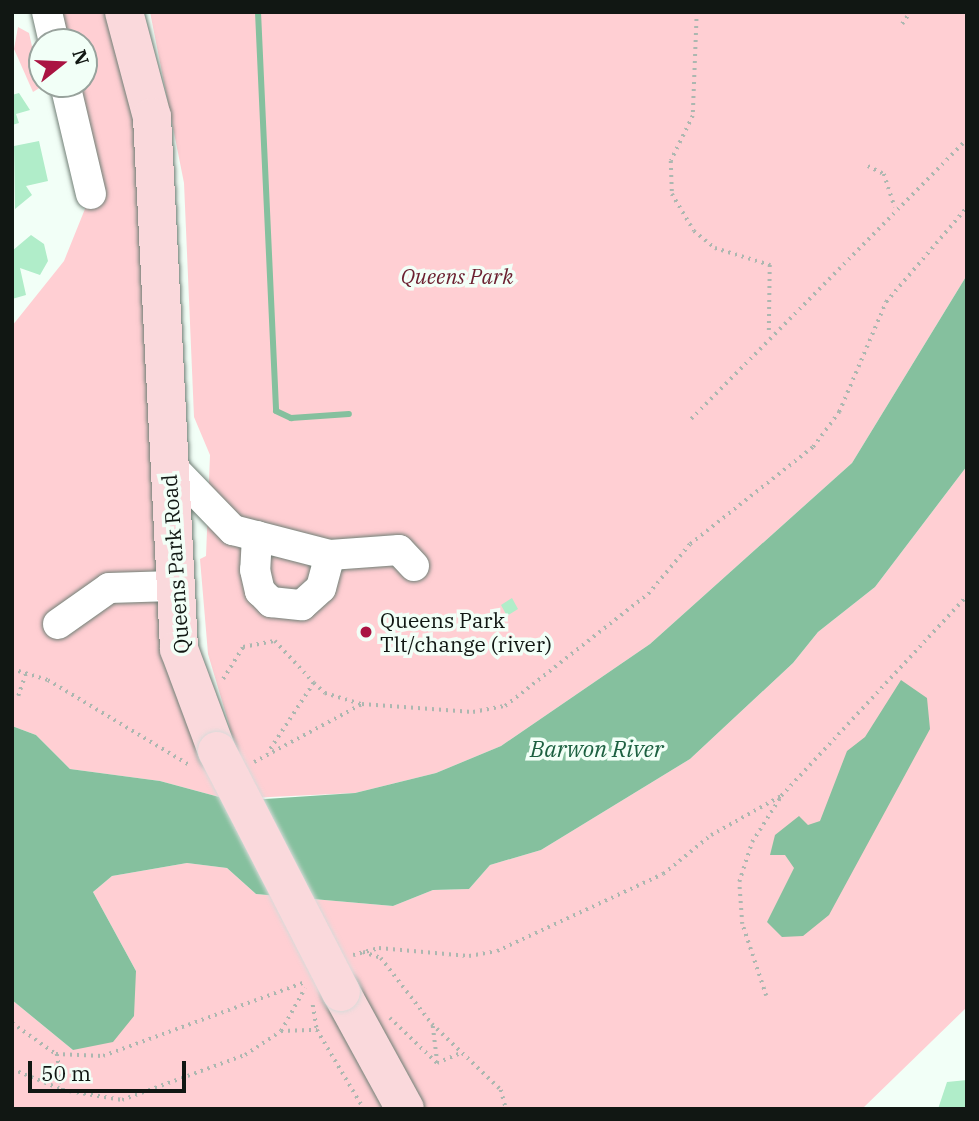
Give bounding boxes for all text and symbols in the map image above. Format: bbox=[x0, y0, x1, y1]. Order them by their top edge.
north arrow bbox=[28, 28, 98, 98]
text: N bbox=[67, 46, 95, 68]
park label: Queens Park bbox=[401, 263, 513, 289]
street label: Queens Park Road bbox=[156, 473, 194, 655]
place label: Queens Park Tlt/change (river) bbox=[380, 607, 552, 657]
marker: Queens Park Tlt/change (river) bbox=[358, 624, 374, 640]
water label: Barwon River bbox=[530, 734, 664, 762]
scale bar bbox=[32, 1048, 189, 1092]
text: 50 m bbox=[41, 1059, 91, 1087]

